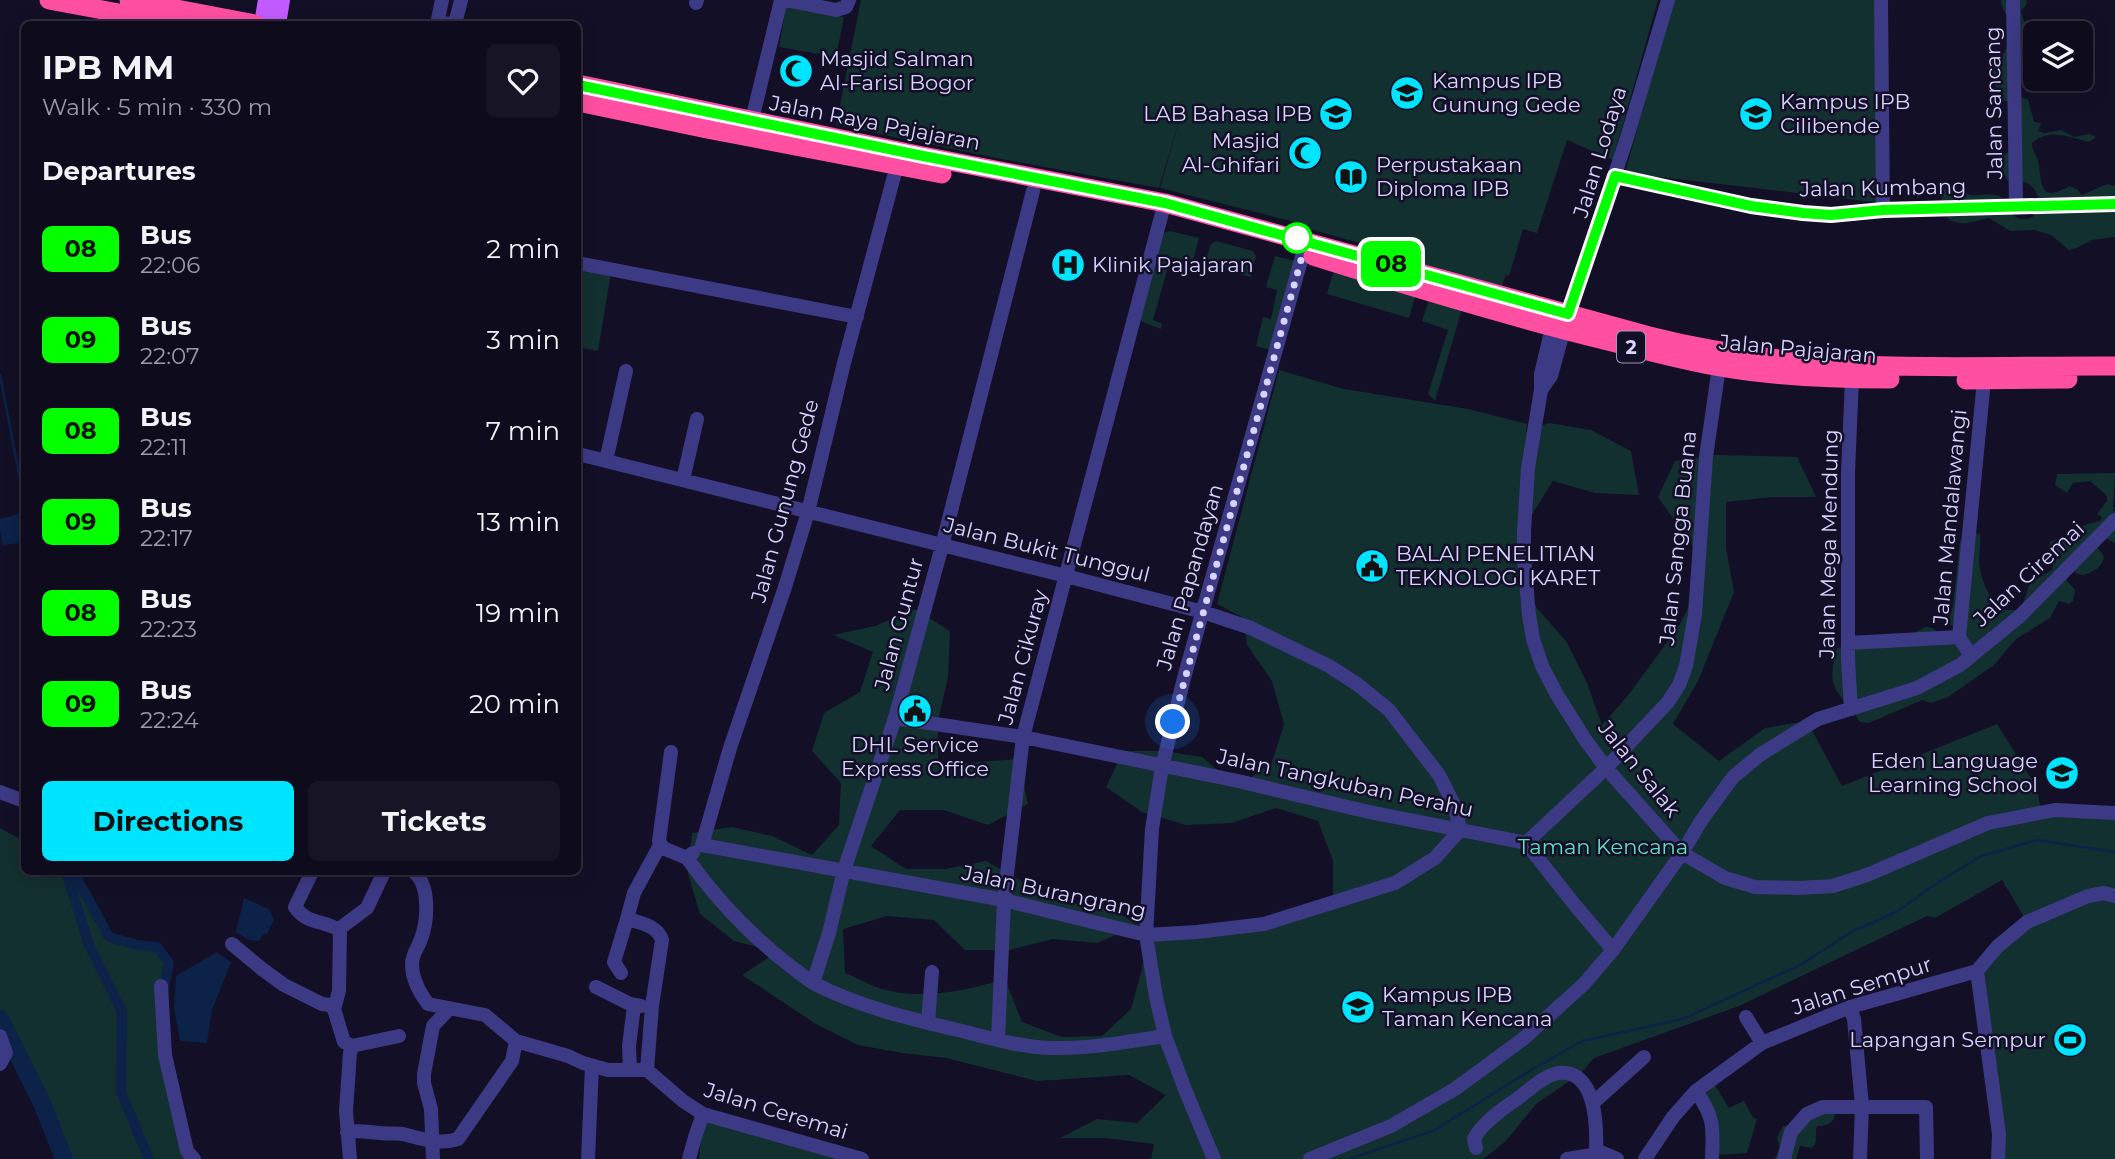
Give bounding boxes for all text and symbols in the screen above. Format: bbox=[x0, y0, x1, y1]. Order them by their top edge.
map controls bbox=[2023, 21, 2093, 91]
button: layers bbox=[2023, 21, 2093, 91]
street label: Jalan Sancang bbox=[1980, 26, 2007, 181]
button: heart bbox=[486, 44, 560, 118]
place label: Masjid Salman Al-Farisi Bogor bbox=[820, 46, 974, 95]
text: IPB MM bbox=[42, 47, 174, 87]
mosque icon: Masjid Salman Al-Farisi Bogor bbox=[777, 52, 815, 90]
place label: Kampus IPB Gunung Gede bbox=[1432, 68, 1581, 117]
school or university icon: Kampus IPB Gunung Gede bbox=[1388, 74, 1426, 112]
street label: Jalan Lodaya bbox=[1567, 83, 1631, 221]
place label: Kampus IPB Cilibende bbox=[1780, 89, 1910, 138]
street label: Jalan Raya Pajajaran bbox=[767, 90, 983, 155]
text: Walk · 5 min · 330 m bbox=[42, 93, 272, 121]
school or university icon: LAB Bahasa IPB bbox=[1317, 95, 1355, 133]
school or university icon: Kampus IPB Cilibende bbox=[1737, 95, 1775, 133]
place label: LAB Bahasa IPB bbox=[1143, 101, 1312, 126]
place label: Masjid Al-Ghifari bbox=[1182, 128, 1280, 177]
mosque icon: Masjid Al-Ghifari bbox=[1286, 134, 1324, 172]
place label: Perpustakaan Diploma IPB bbox=[1376, 152, 1522, 201]
text: Departures bbox=[42, 155, 196, 187]
library icon: Perpustakaan Diploma IPB bbox=[1332, 158, 1370, 196]
street label: Jalan Kumbang bbox=[1798, 174, 1967, 201]
text: Bus bbox=[140, 219, 192, 251]
unlabelled marker bbox=[1282, 223, 1312, 253]
text: 2 min bbox=[486, 233, 560, 265]
text: 08 bbox=[64, 234, 97, 263]
line badge: 08 bbox=[1360, 241, 1422, 287]
hospital icon: Klinik Pajajaran bbox=[1049, 246, 1087, 284]
text: 08 bbox=[1375, 249, 1407, 278]
text: 22:06 bbox=[140, 251, 200, 279]
place label: Klinik Pajajaran bbox=[1092, 252, 1254, 277]
text: Bus bbox=[140, 310, 192, 342]
text: 3 min bbox=[486, 324, 560, 356]
text: 09 bbox=[65, 325, 96, 354]
street label: Jalan Pajajaran bbox=[1717, 329, 1878, 368]
road number: 2 bbox=[1617, 332, 1645, 362]
text: 22:07 bbox=[140, 342, 200, 370]
street label: Jalan Gunung Gede bbox=[745, 397, 824, 606]
text: Bus bbox=[140, 401, 192, 433]
street label: Jalan Mandalawangi bbox=[1928, 408, 1971, 627]
text: 7 min bbox=[486, 415, 560, 447]
text: 08 bbox=[64, 416, 97, 445]
street label: Jalan Sangga Buana bbox=[1654, 429, 1701, 648]
street label: Jalan Mega Mendung bbox=[1814, 429, 1843, 660]
text: 22:11 bbox=[140, 433, 188, 461]
street label: Jalan Papandayan bbox=[1151, 481, 1228, 674]
text: Bus bbox=[140, 492, 192, 524]
text: 13 min bbox=[477, 506, 560, 538]
text: 09 bbox=[65, 507, 96, 536]
street label: Jalan Bukit Tunggul bbox=[941, 512, 1153, 587]
street label: Jalan Ciremai bbox=[1967, 516, 2089, 632]
text: 22:17 bbox=[140, 524, 193, 552]
place label: BALAI PENELITIAN TEKNOLOGI KARET bbox=[1396, 541, 1600, 590]
public building icon: BALAI PENELITIAN TEKNOLOGI KARET bbox=[1353, 547, 1391, 585]
street label: Jalan Guntur bbox=[869, 555, 928, 694]
text: Bus bbox=[140, 583, 192, 615]
street label: Jalan Cikuray bbox=[992, 586, 1053, 728]
text: 19 min bbox=[476, 597, 560, 629]
text: 08 bbox=[64, 598, 97, 627]
text: 22:23 bbox=[140, 615, 197, 643]
text: Bus bbox=[140, 674, 192, 706]
text: 20 min bbox=[469, 688, 560, 720]
text: 09 bbox=[65, 689, 96, 718]
public building icon: DHL Service Express Office bbox=[896, 692, 934, 730]
your location bbox=[1155, 704, 1190, 739]
text: 22:24 bbox=[140, 706, 199, 734]
street label: Jalan Salak bbox=[1592, 715, 1686, 822]
place label: DHL Service Express Office bbox=[841, 732, 989, 781]
street label: Jalan Tangkuban Perahu bbox=[1214, 743, 1476, 822]
place label: Eden Language Learning School bbox=[1868, 748, 2038, 797]
school or university icon: Eden Language Learning School bbox=[2043, 754, 2081, 792]
button: Directions bbox=[42, 781, 294, 861]
button: Tickets bbox=[308, 781, 560, 861]
park label: Taman Kencana bbox=[1518, 834, 1688, 859]
street label: Jalan Burangrang bbox=[959, 860, 1148, 923]
street label: Jalan Sempur bbox=[1788, 951, 1935, 1020]
place label: Kampus IPB Taman Kencana bbox=[1382, 982, 1552, 1031]
school or university icon: Kampus IPB Taman Kencana bbox=[1339, 988, 1377, 1026]
sports icon: Lapangan Sempur bbox=[2051, 1021, 2089, 1059]
place label: Lapangan Sempur bbox=[1849, 1027, 2046, 1052]
street label: Jalan Ceremai bbox=[700, 1077, 851, 1144]

